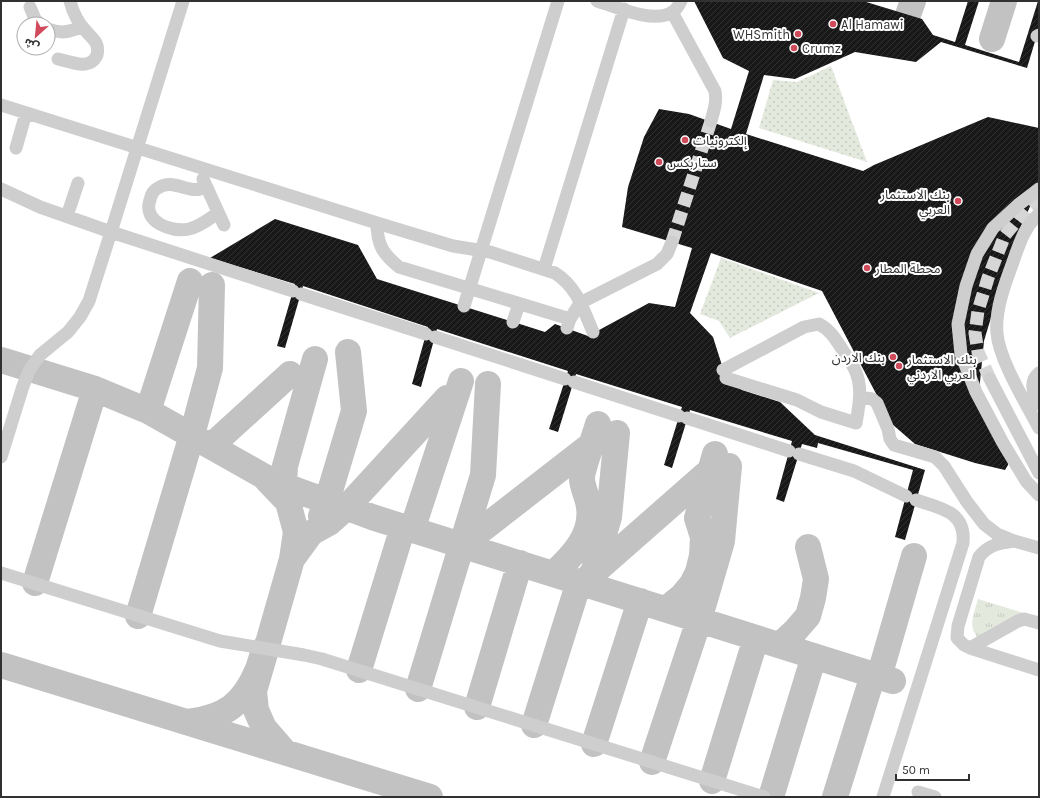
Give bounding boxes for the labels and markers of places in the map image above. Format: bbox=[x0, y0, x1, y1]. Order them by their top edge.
place label: Al Hamawi bbox=[841, 17, 904, 32]
marker: Al Hamawi bbox=[828, 19, 838, 29]
place label: WHSmith bbox=[733, 27, 790, 42]
marker: WHSmith bbox=[793, 29, 803, 39]
place label: Crumz bbox=[802, 41, 841, 56]
marker: Crumz bbox=[789, 43, 799, 53]
place label: إلكترونيات bbox=[693, 133, 747, 150]
marker: إلكترونيات bbox=[680, 135, 690, 145]
place label: ستاربكس bbox=[667, 155, 717, 171]
marker: ستاربكس bbox=[654, 157, 664, 167]
place label: بنك الاستثمار العربي bbox=[879, 187, 950, 220]
marker: بنك الاستثمار العربي bbox=[953, 196, 963, 206]
place label: محطة المطار bbox=[874, 261, 941, 276]
marker: محطة المطار bbox=[862, 263, 872, 273]
place label: بنك الاردن bbox=[832, 350, 885, 366]
marker: بنك الاردن bbox=[888, 352, 898, 362]
place label: بنك الاستثمار العربي الاردني bbox=[906, 352, 977, 385]
marker: بنك الاستثمار العربي الاردني bbox=[894, 361, 904, 371]

